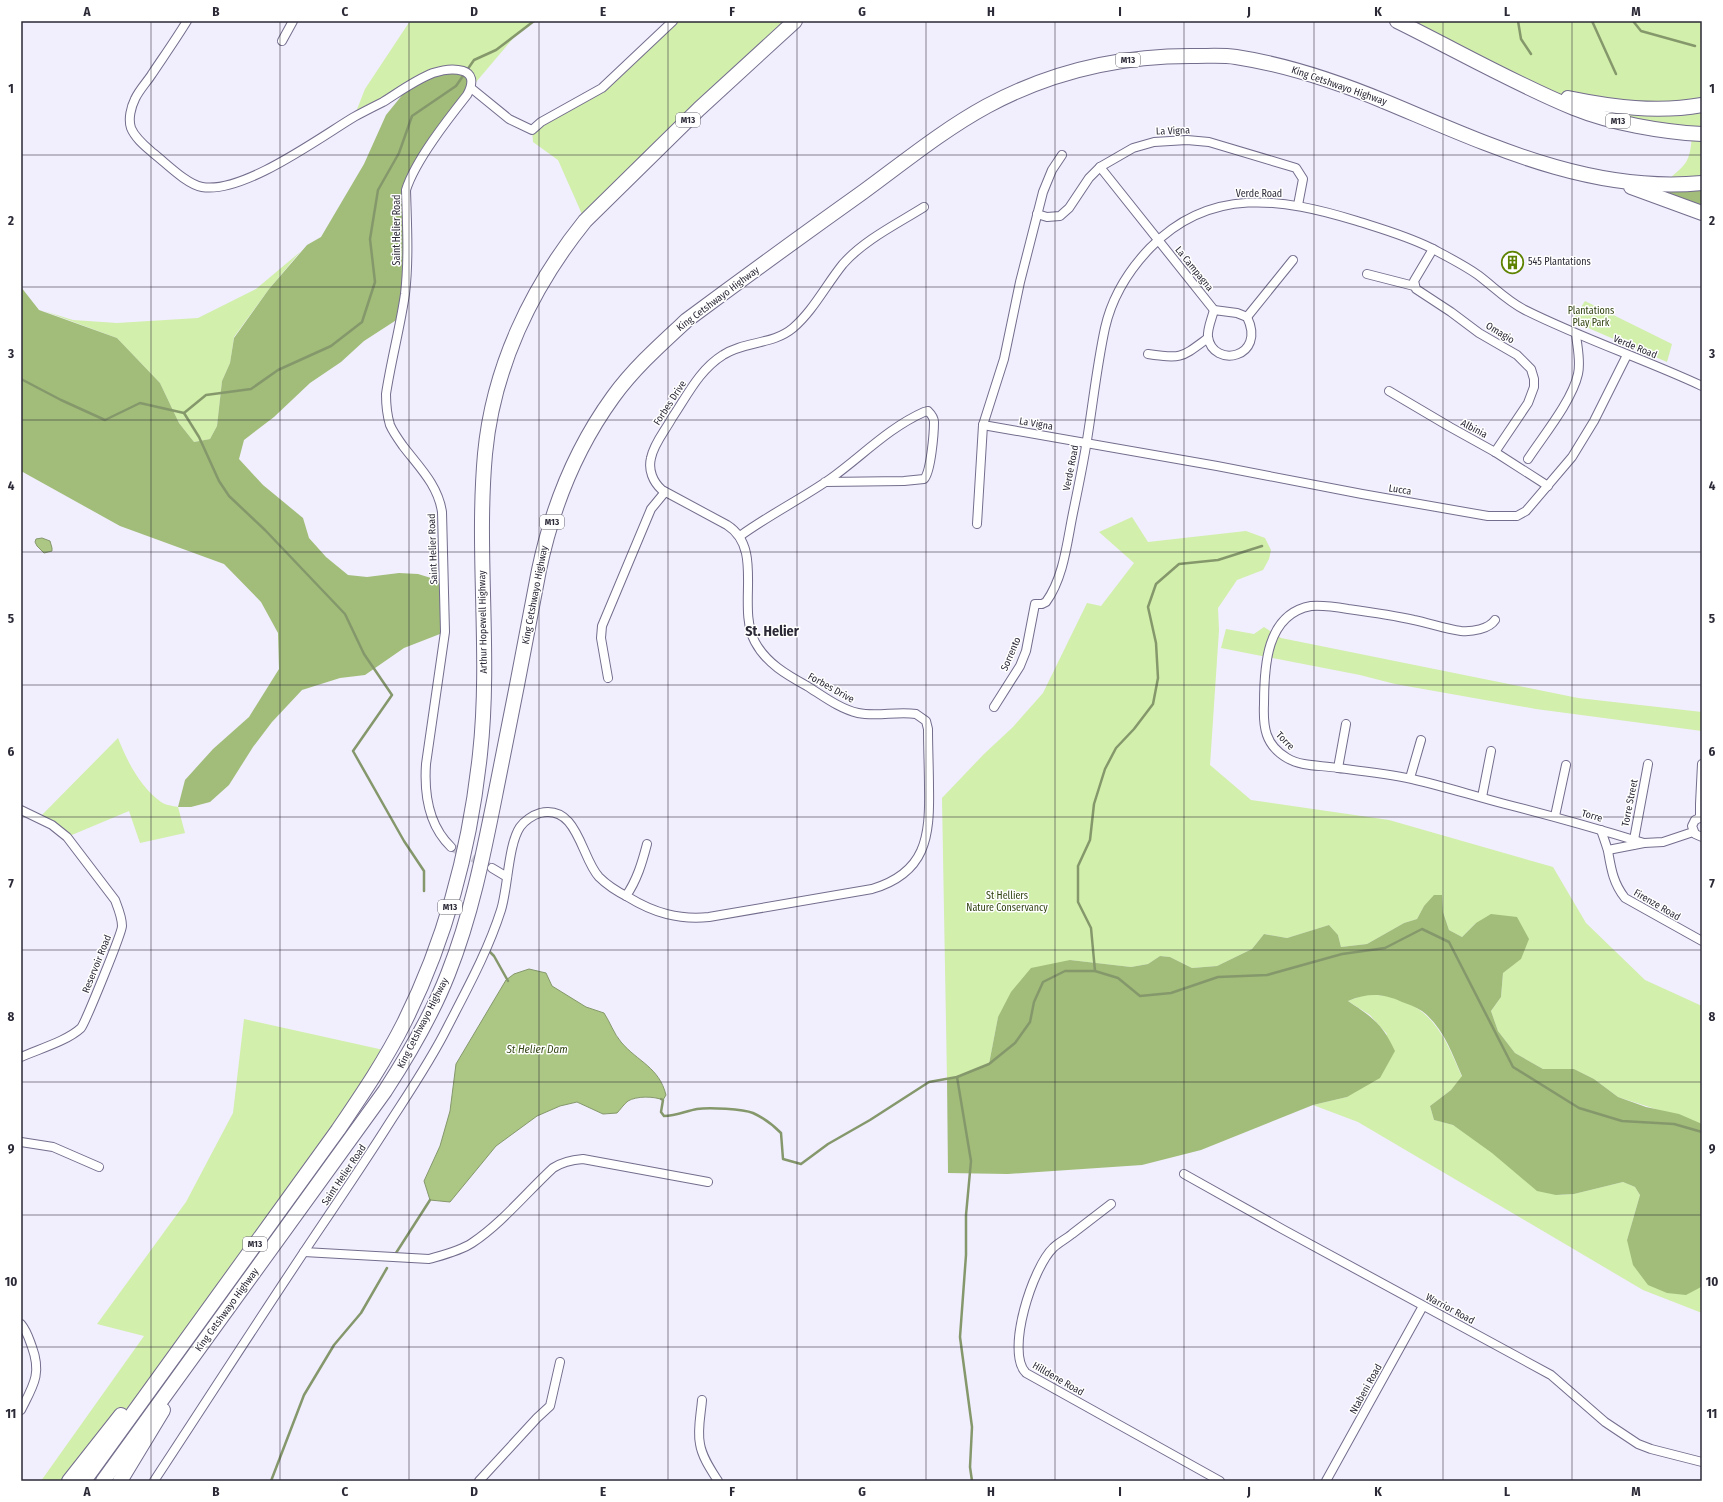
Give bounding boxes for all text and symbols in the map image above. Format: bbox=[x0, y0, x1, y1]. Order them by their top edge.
text: A bbox=[82, 4, 91, 19]
text: B bbox=[212, 4, 220, 19]
text: C bbox=[342, 4, 349, 19]
text: D bbox=[470, 4, 478, 19]
text: E bbox=[600, 4, 606, 19]
text: F bbox=[729, 4, 735, 19]
text: G bbox=[858, 4, 866, 19]
text: H bbox=[987, 4, 995, 19]
text: I bbox=[1118, 4, 1122, 19]
text: J bbox=[1246, 4, 1251, 19]
text: K bbox=[1374, 4, 1382, 19]
text: L bbox=[1504, 4, 1510, 19]
text: M bbox=[1631, 4, 1641, 19]
road number: M13 bbox=[1116, 53, 1140, 67]
street label: King Cetshwayo Highway bbox=[1290, 64, 1389, 108]
text: 1 bbox=[8, 81, 14, 96]
text: 1 bbox=[1709, 81, 1715, 96]
road number: M13 bbox=[676, 113, 700, 127]
road number: M13 bbox=[1606, 114, 1630, 128]
street label: La Vigna bbox=[1156, 124, 1190, 138]
street label: Verde Road bbox=[1236, 188, 1282, 200]
street label: Saint Helier Road bbox=[391, 195, 403, 265]
text: 2 bbox=[7, 213, 14, 228]
text: 2 bbox=[1708, 213, 1715, 228]
street label: La Campagna bbox=[1172, 244, 1216, 294]
building icon: 545 Plantations bbox=[1499, 249, 1525, 275]
place label: 545 Plantations bbox=[1528, 256, 1591, 268]
street label: King Cetshwayo Highway bbox=[674, 264, 762, 334]
park label: Plantations Play Park bbox=[1568, 305, 1614, 329]
street label: Omagio bbox=[1484, 320, 1516, 346]
street label: Verde Road bbox=[1611, 333, 1659, 361]
text: 3 bbox=[7, 346, 14, 361]
text: 3 bbox=[1708, 346, 1715, 361]
street label: Forbes Drive bbox=[651, 378, 689, 428]
street label: La Vigna bbox=[1018, 415, 1054, 433]
street label: Albinia bbox=[1459, 417, 1489, 441]
street label: Verde Road bbox=[1061, 444, 1081, 492]
text: 4 bbox=[8, 478, 15, 493]
text: 4 bbox=[1709, 478, 1716, 493]
street label: Lucca bbox=[1388, 482, 1412, 498]
street label: Saint Helier Road bbox=[426, 513, 440, 585]
road number: M13 bbox=[540, 515, 564, 529]
street label: King Cetshwayo Highway bbox=[520, 544, 551, 645]
street label: Arthur Hopewell Highway bbox=[476, 570, 490, 674]
text: 5 bbox=[8, 611, 14, 626]
text: 5 bbox=[1709, 611, 1715, 626]
district label: St. Helier bbox=[745, 623, 800, 640]
street label: Sorrento bbox=[999, 635, 1023, 673]
street label: Forbes Drive bbox=[806, 670, 856, 706]
street label: Torre bbox=[1273, 729, 1297, 753]
text: 6 bbox=[8, 744, 15, 759]
text: 6 bbox=[1709, 744, 1716, 759]
street label: Torre Street bbox=[1620, 778, 1641, 828]
street label: Torre bbox=[1580, 807, 1604, 825]
text: 7 bbox=[8, 876, 14, 891]
text: 7 bbox=[1709, 876, 1715, 891]
street label: Firenze Road bbox=[1632, 887, 1682, 923]
park label: St Helliers Nature Conservancy bbox=[966, 890, 1048, 914]
road number: M13 bbox=[438, 900, 462, 914]
street label: Reservoir Road bbox=[80, 933, 114, 995]
street label: King Cetshwayo Highway bbox=[395, 975, 451, 1070]
text: 8 bbox=[8, 1009, 15, 1024]
text: 8 bbox=[1709, 1009, 1716, 1024]
water label: St Helier Dam bbox=[505, 1043, 568, 1056]
text: 9 bbox=[8, 1141, 15, 1156]
text: 9 bbox=[1709, 1141, 1716, 1156]
street label: Saint Helier Road bbox=[319, 1142, 369, 1208]
road number: M13 bbox=[243, 1237, 267, 1251]
street label: King Cetshwayo Highway bbox=[193, 1266, 262, 1354]
text: 10 bbox=[5, 1274, 17, 1289]
text: 10 bbox=[1706, 1274, 1718, 1289]
street label: Warrior Road bbox=[1424, 1291, 1476, 1327]
street label: Hilldene Road bbox=[1030, 1359, 1086, 1399]
street label: Ntabeni Road bbox=[1347, 1362, 1385, 1416]
text: 11 bbox=[6, 1406, 16, 1421]
text: 11 bbox=[1707, 1406, 1717, 1421]
text: A bbox=[82, 1484, 91, 1499]
text: B bbox=[212, 1484, 220, 1499]
text: C bbox=[342, 1484, 349, 1499]
text: D bbox=[470, 1484, 478, 1499]
text: E bbox=[600, 1484, 606, 1499]
text: F bbox=[729, 1484, 735, 1499]
text: G bbox=[858, 1484, 866, 1499]
text: H bbox=[987, 1484, 995, 1499]
text: I bbox=[1118, 1484, 1122, 1499]
text: J bbox=[1246, 1484, 1251, 1499]
text: K bbox=[1374, 1484, 1382, 1499]
text: L bbox=[1504, 1484, 1510, 1499]
text: M bbox=[1631, 1484, 1641, 1499]

